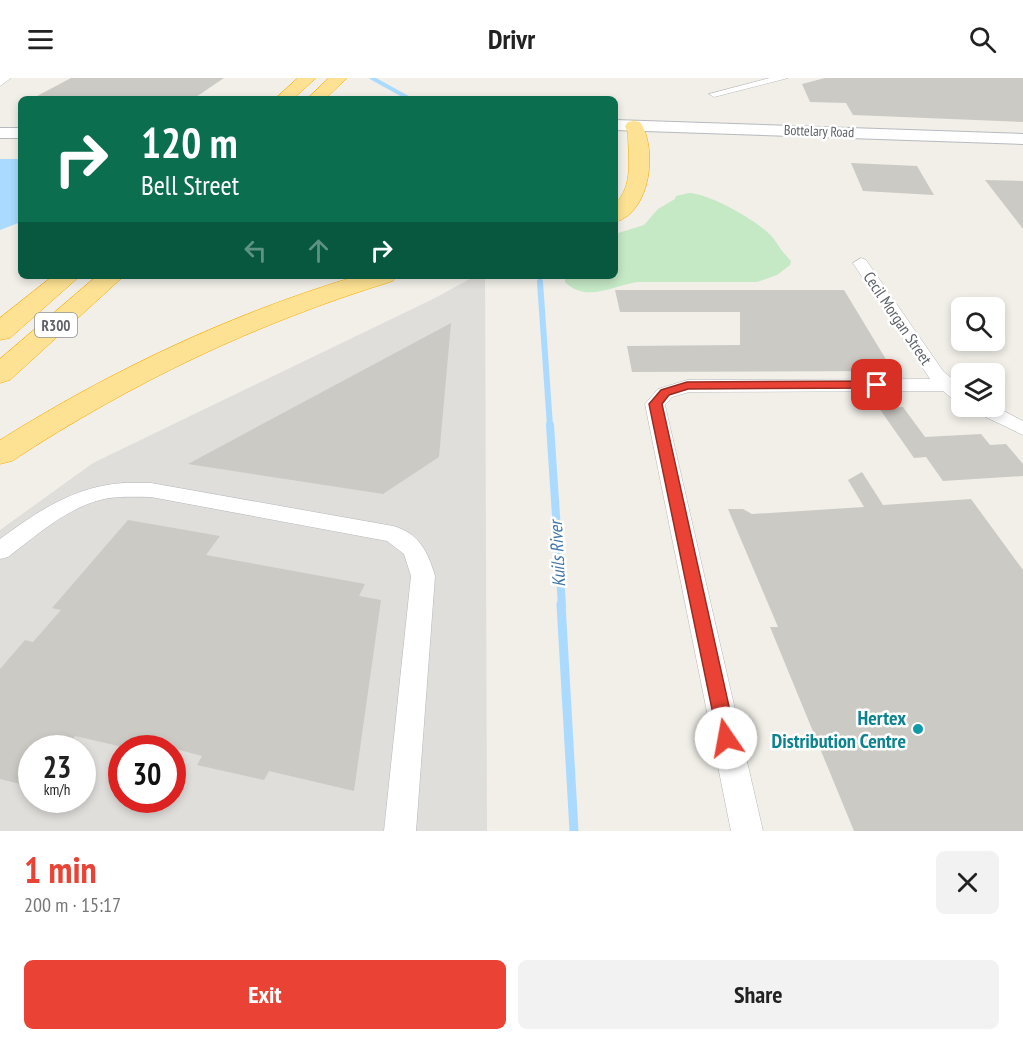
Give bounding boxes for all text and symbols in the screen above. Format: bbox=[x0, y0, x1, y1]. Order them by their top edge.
text: Drivr bbox=[488, 22, 535, 56]
icon: menu bbox=[24, 23, 57, 56]
icon: search bbox=[966, 23, 999, 56]
text: 120 m bbox=[141, 115, 238, 170]
icon: right bbox=[42, 120, 120, 198]
street label: Bottelary Road bbox=[783, 121, 855, 141]
text: Bell Street bbox=[141, 168, 239, 202]
icon: left bbox=[239, 234, 272, 267]
icon: ahead bbox=[302, 234, 335, 267]
icon: right bbox=[365, 234, 398, 267]
street label: Cecil Morgan Street bbox=[860, 268, 937, 369]
map controls bbox=[951, 297, 1005, 417]
button: search bbox=[951, 297, 1005, 351]
road number: R300 bbox=[35, 313, 77, 337]
pin bbox=[851, 359, 902, 410]
button: layers bbox=[951, 363, 1005, 417]
icon: arrive bbox=[860, 368, 893, 401]
water label: Kuils River bbox=[544, 517, 570, 588]
place label: Hertex Distribution Centre bbox=[771, 705, 906, 754]
position arrow bbox=[694, 706, 758, 770]
marker: Hertex Distribution Centre bbox=[911, 722, 925, 736]
speed limit sign: 30 bbox=[108, 735, 186, 813]
text: 23 bbox=[43, 747, 71, 786]
text: km/h bbox=[44, 780, 70, 799]
text: 1 min bbox=[24, 846, 97, 893]
button: close bbox=[936, 851, 999, 914]
text: 200 m · 15:17 bbox=[24, 892, 121, 918]
button: Exit bbox=[24, 960, 506, 1029]
button: Share bbox=[518, 960, 999, 1029]

